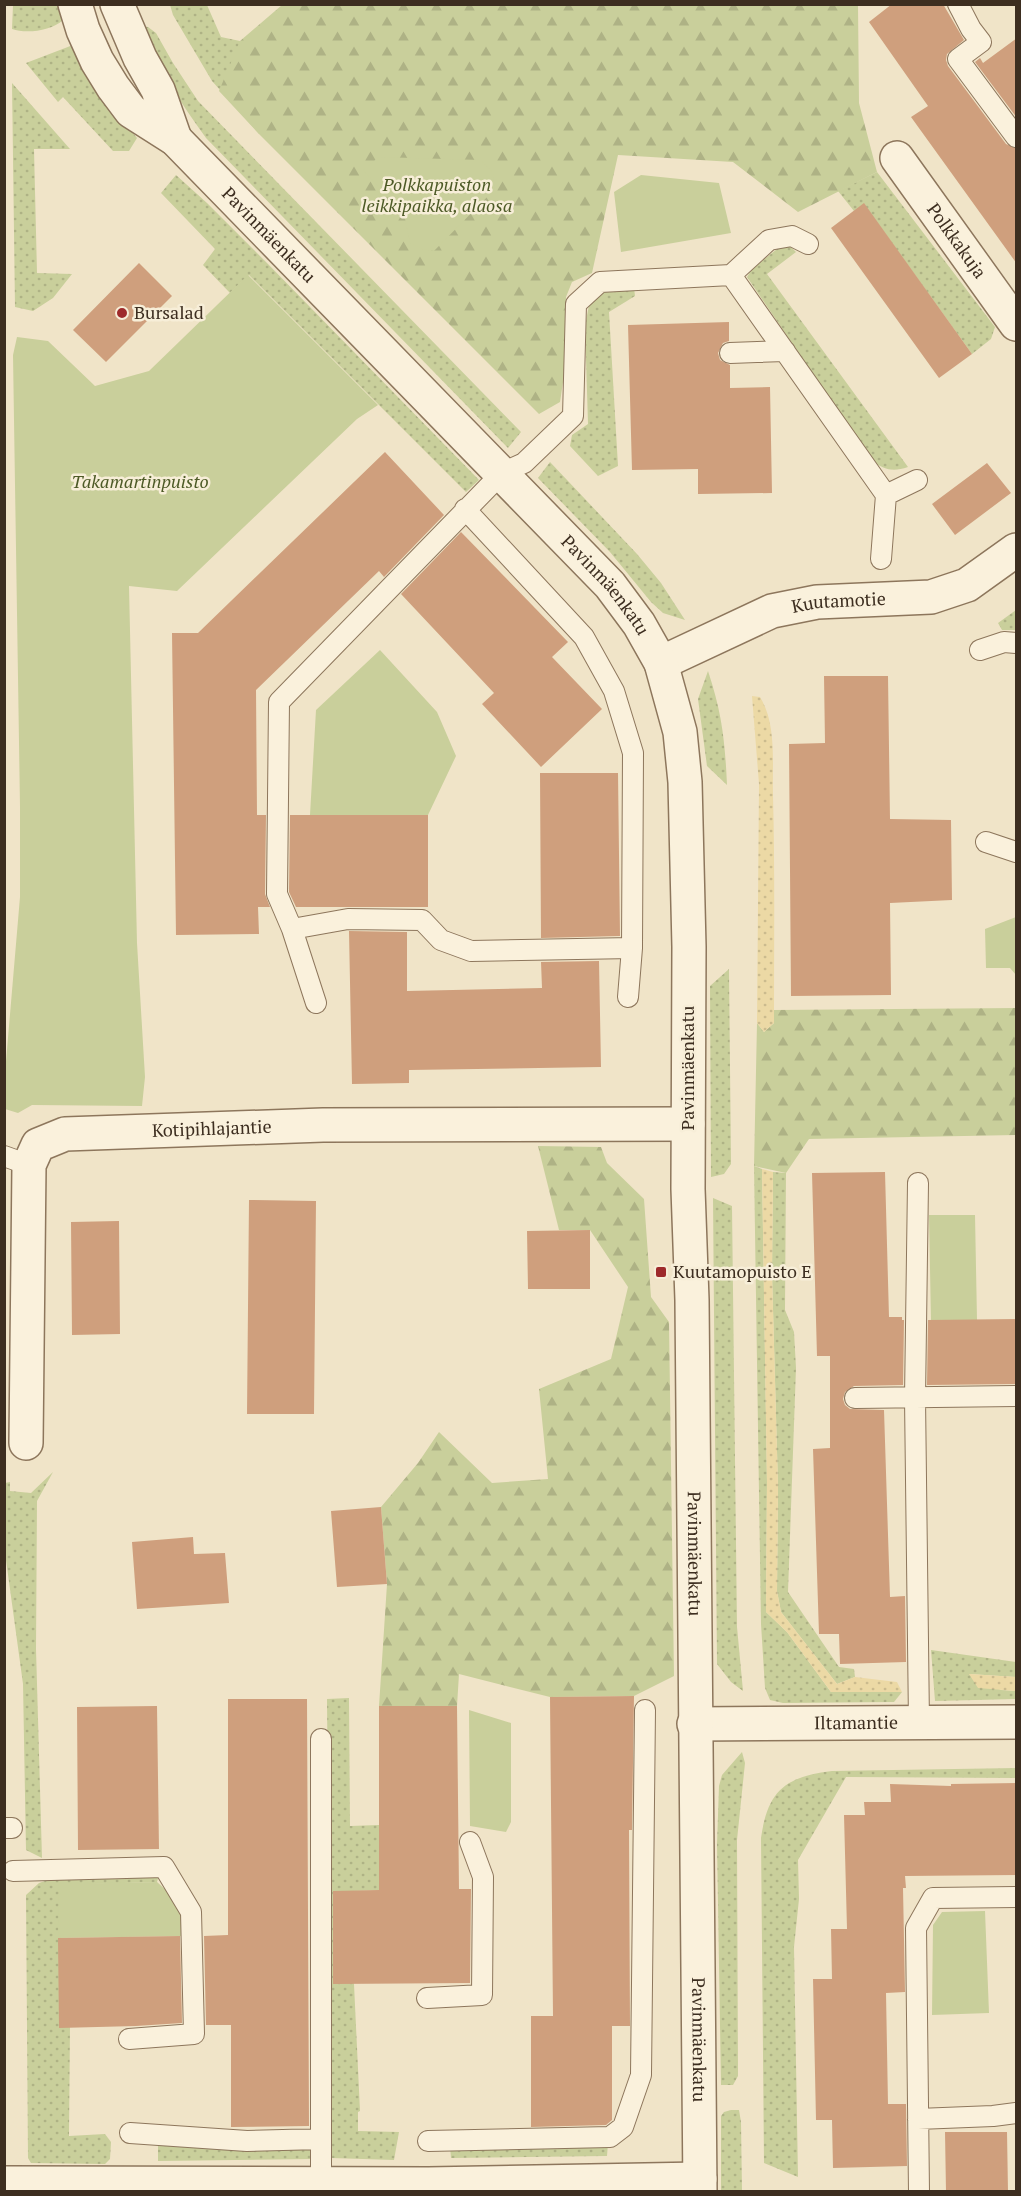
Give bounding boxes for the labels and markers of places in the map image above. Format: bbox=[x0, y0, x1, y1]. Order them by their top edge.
place label: Bursalad bbox=[134, 300, 204, 324]
marker: Bursalad bbox=[115, 306, 129, 320]
place label: Kuutamopuisto E bbox=[673, 1259, 812, 1283]
marker: Kuutamopuisto E bbox=[654, 1265, 668, 1279]

